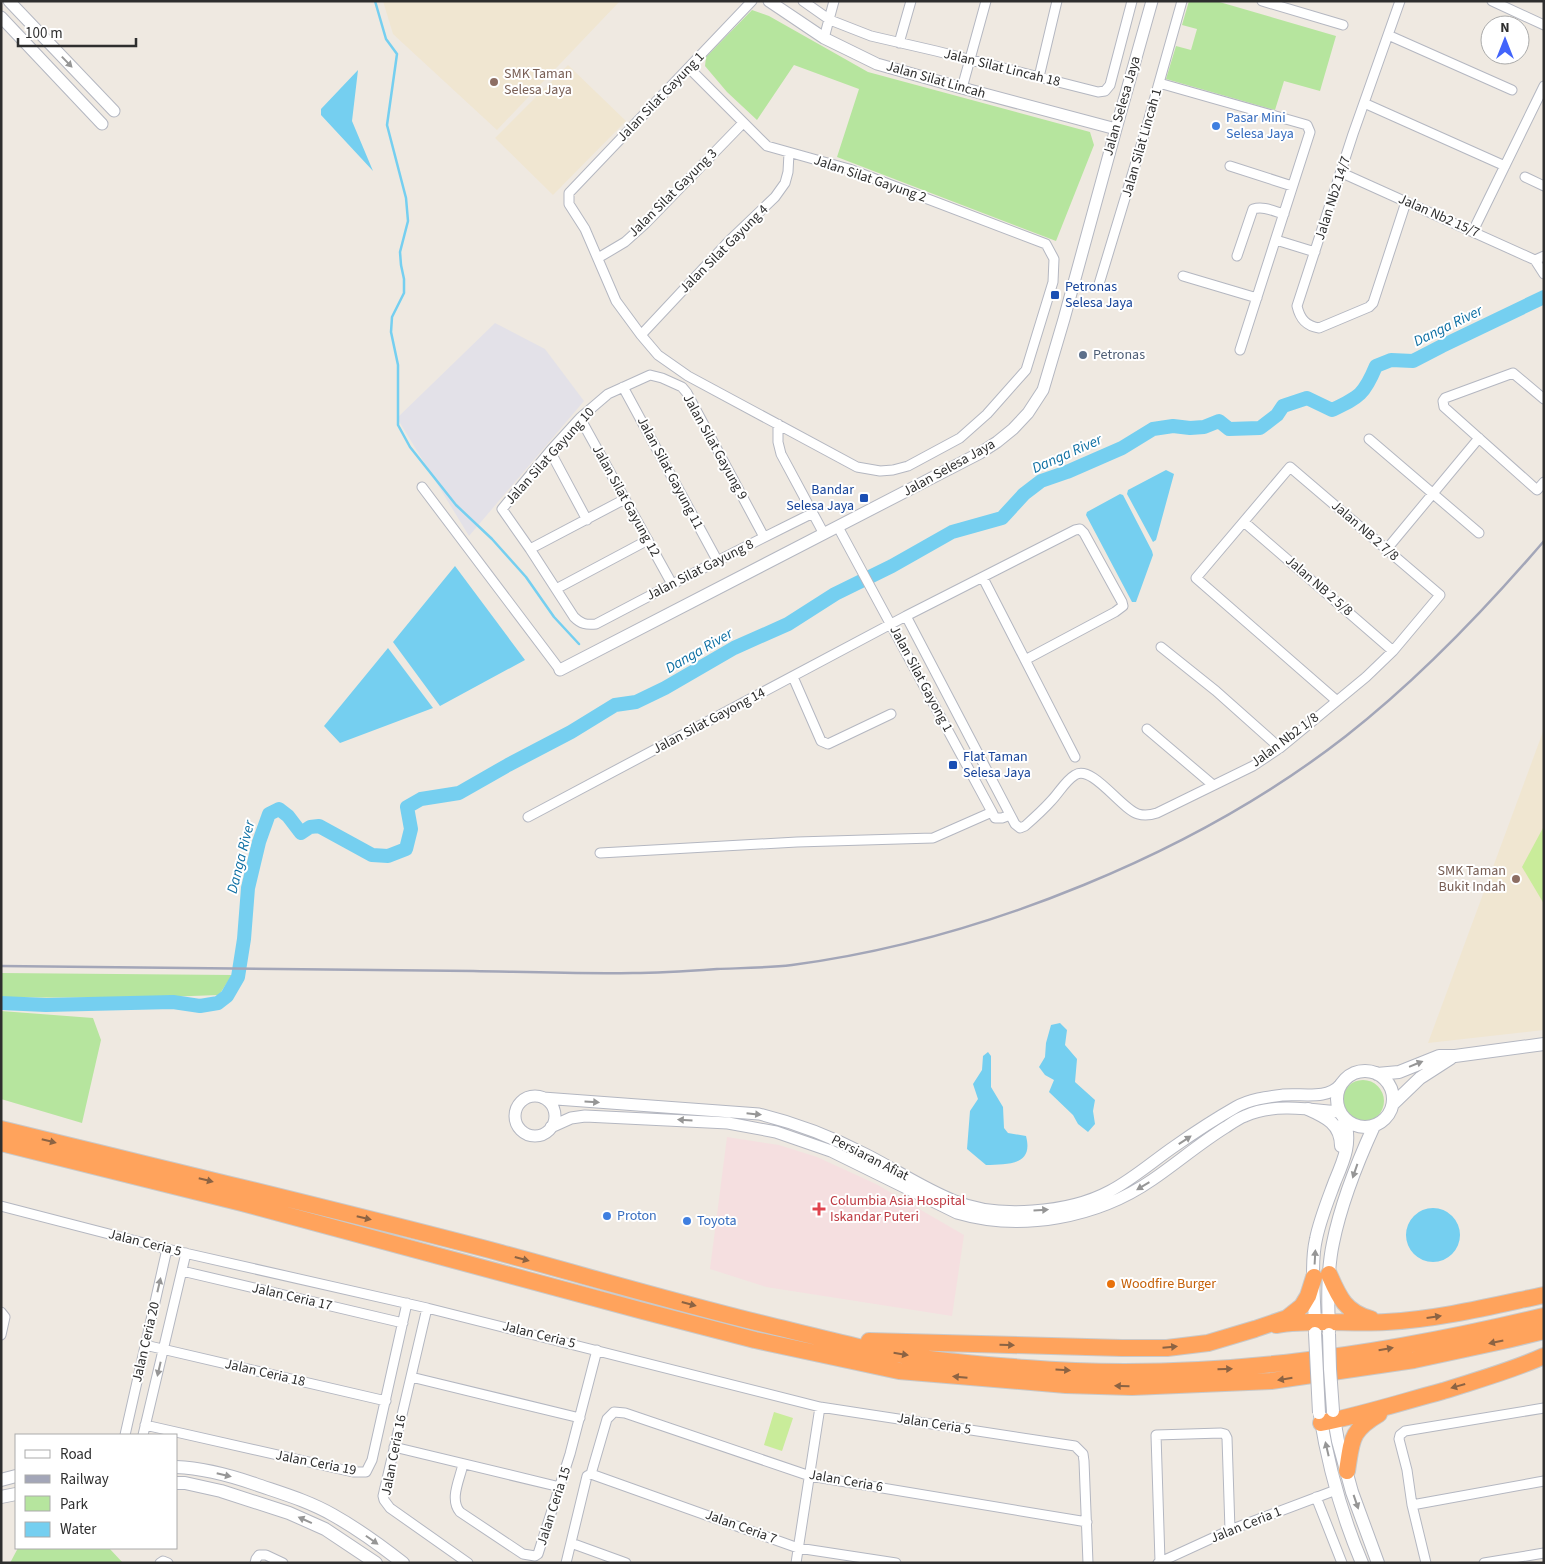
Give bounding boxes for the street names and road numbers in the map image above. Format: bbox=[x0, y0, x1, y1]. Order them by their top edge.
street label: Jalan Silat Lincah 18 bbox=[942, 44, 1062, 92]
street label: Jalan Silat Gayung 1 bbox=[613, 48, 709, 146]
street label: Jalan Selesa Jaya bbox=[1098, 54, 1146, 158]
street label: Jalan Silat Lincah bbox=[884, 56, 988, 104]
street label: Jalan Silat Lincah 1 bbox=[1117, 86, 1167, 200]
street label: Jalan Silat Gayung 3 bbox=[624, 144, 722, 242]
street label: Jalan Silat Gayung 2 bbox=[811, 150, 929, 208]
street label: Jalan Nb2 14/7 bbox=[1310, 153, 1356, 243]
street label: Jalan Nb2 15/7 bbox=[1395, 189, 1483, 243]
street label: Jalan Silat Gayung 4 bbox=[675, 200, 773, 298]
street label: Jalan Silat Gayung 9 bbox=[678, 391, 752, 504]
street label: Jalan Silat Gayung 10 bbox=[501, 403, 599, 509]
street label: Jalan Silat Gayung 11 bbox=[632, 413, 708, 533]
street label: Jalan Selesa Jaya bbox=[899, 434, 999, 502]
street label: Jalan Silat Gayung 12 bbox=[587, 441, 665, 561]
street label: Jalan NB 2 7/8 bbox=[1327, 496, 1403, 566]
street label: Jalan Silat Gayung 8 bbox=[643, 534, 757, 606]
street label: Jalan NB 2 5/8 bbox=[1281, 551, 1357, 621]
street label: Jalan Silat Gayong 1 bbox=[884, 622, 958, 736]
street label: Jalan Silat Gayong 14 bbox=[649, 683, 769, 759]
street label: Jalan Nb2 1/8 bbox=[1247, 708, 1323, 772]
street label: Persiaran Afiat bbox=[828, 1130, 912, 1186]
street label: Jalan Ceria 5 bbox=[106, 1224, 184, 1262]
street label: Jalan Ceria 17 bbox=[250, 1278, 334, 1316]
street label: Jalan Ceria 20 bbox=[127, 1300, 165, 1384]
street label: Jalan Ceria 5 bbox=[500, 1316, 578, 1354]
street label: Jalan Ceria 18 bbox=[223, 1354, 307, 1392]
street label: Jalan Ceria 5 bbox=[895, 1408, 973, 1440]
street label: Jalan Ceria 16 bbox=[376, 1413, 412, 1497]
street label: Jalan Ceria 19 bbox=[274, 1445, 358, 1481]
street label: Jalan Ceria 15 bbox=[532, 1464, 576, 1548]
street label: Jalan Ceria 6 bbox=[807, 1465, 885, 1497]
street label: Jalan Ceria 1 bbox=[1208, 1502, 1285, 1548]
street label: Jalan Ceria 7 bbox=[702, 1505, 780, 1549]

